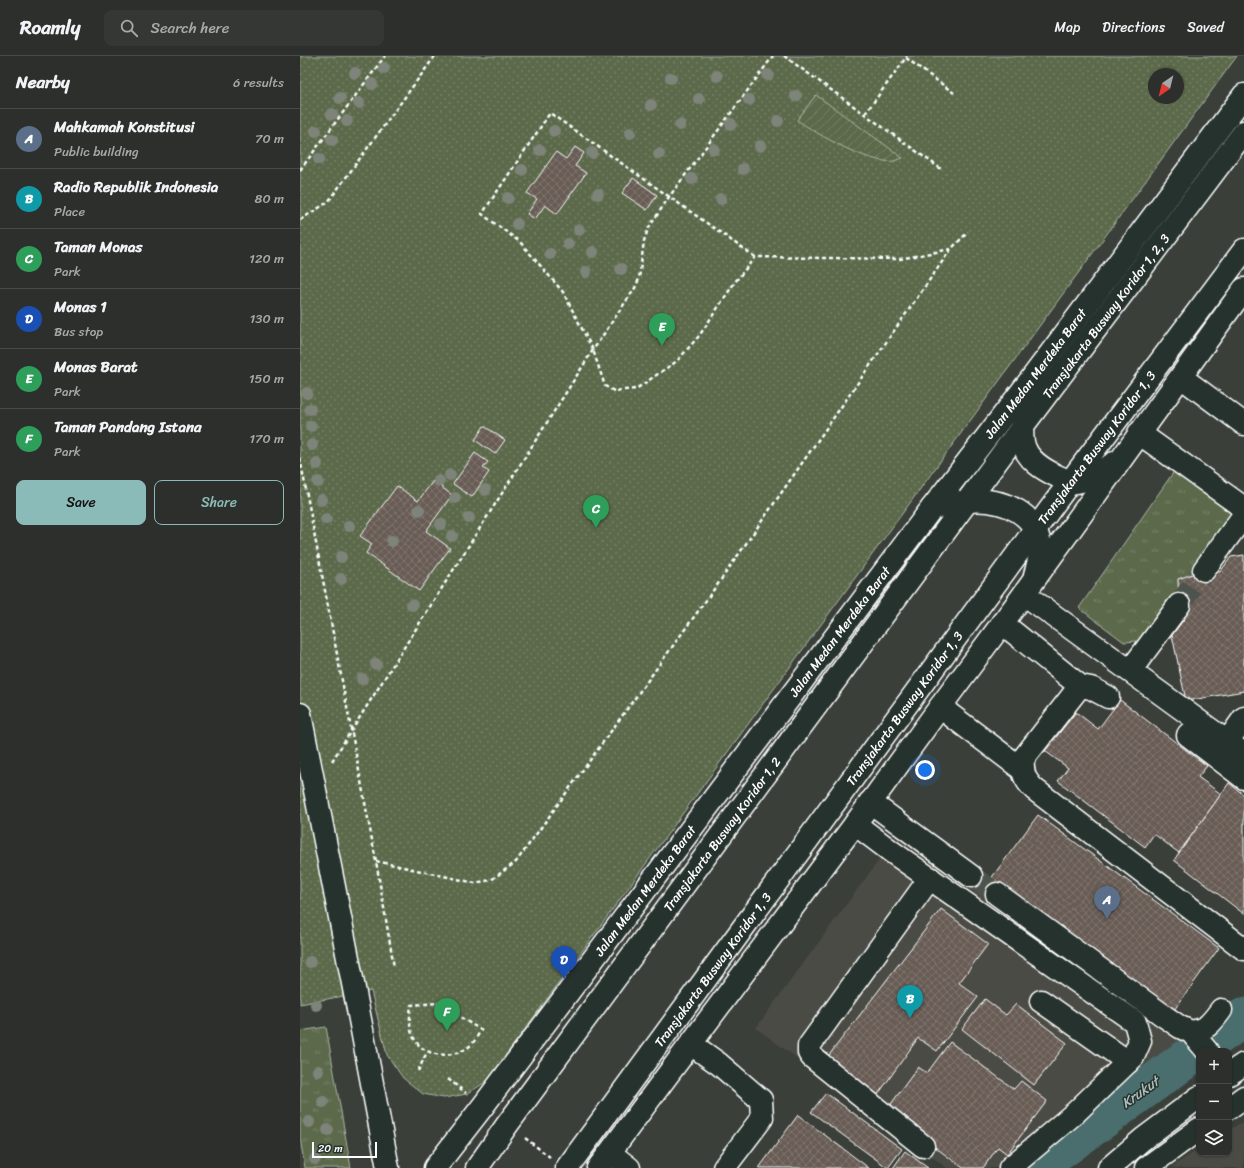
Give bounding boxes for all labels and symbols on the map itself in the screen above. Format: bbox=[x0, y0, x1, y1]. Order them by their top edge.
north arrow bbox=[1148, 68, 1184, 104]
street label: Transjakarta Busway Koridor 1, 2, 3 bbox=[1036, 229, 1176, 404]
street label: Jalan Medan Merdeka Barat bbox=[978, 303, 1093, 445]
pin: E bbox=[649, 313, 675, 346]
street label: Transjakarta Busway Koridor 1, 3 bbox=[1031, 366, 1162, 530]
pin: C bbox=[583, 495, 609, 528]
street label: Jalan Medan Merdeka Barat bbox=[782, 561, 897, 703]
street label: Transjakarta Busway Koridor 1, 3 bbox=[840, 626, 969, 791]
street label: Transjakarta Busway Koridor 1, 2 bbox=[657, 752, 787, 917]
your location bbox=[915, 760, 935, 780]
street label: Jalan Medan Merdeka Barat bbox=[588, 820, 703, 962]
pin: A bbox=[1094, 886, 1120, 919]
street label: Transjakarta Busway Koridor 1, 3 bbox=[648, 888, 778, 1052]
pin: D bbox=[551, 946, 577, 979]
pin: B bbox=[897, 985, 923, 1018]
pin: F bbox=[434, 998, 460, 1031]
water label: Krukut bbox=[1116, 1068, 1167, 1115]
scale bar bbox=[312, 1140, 377, 1159]

